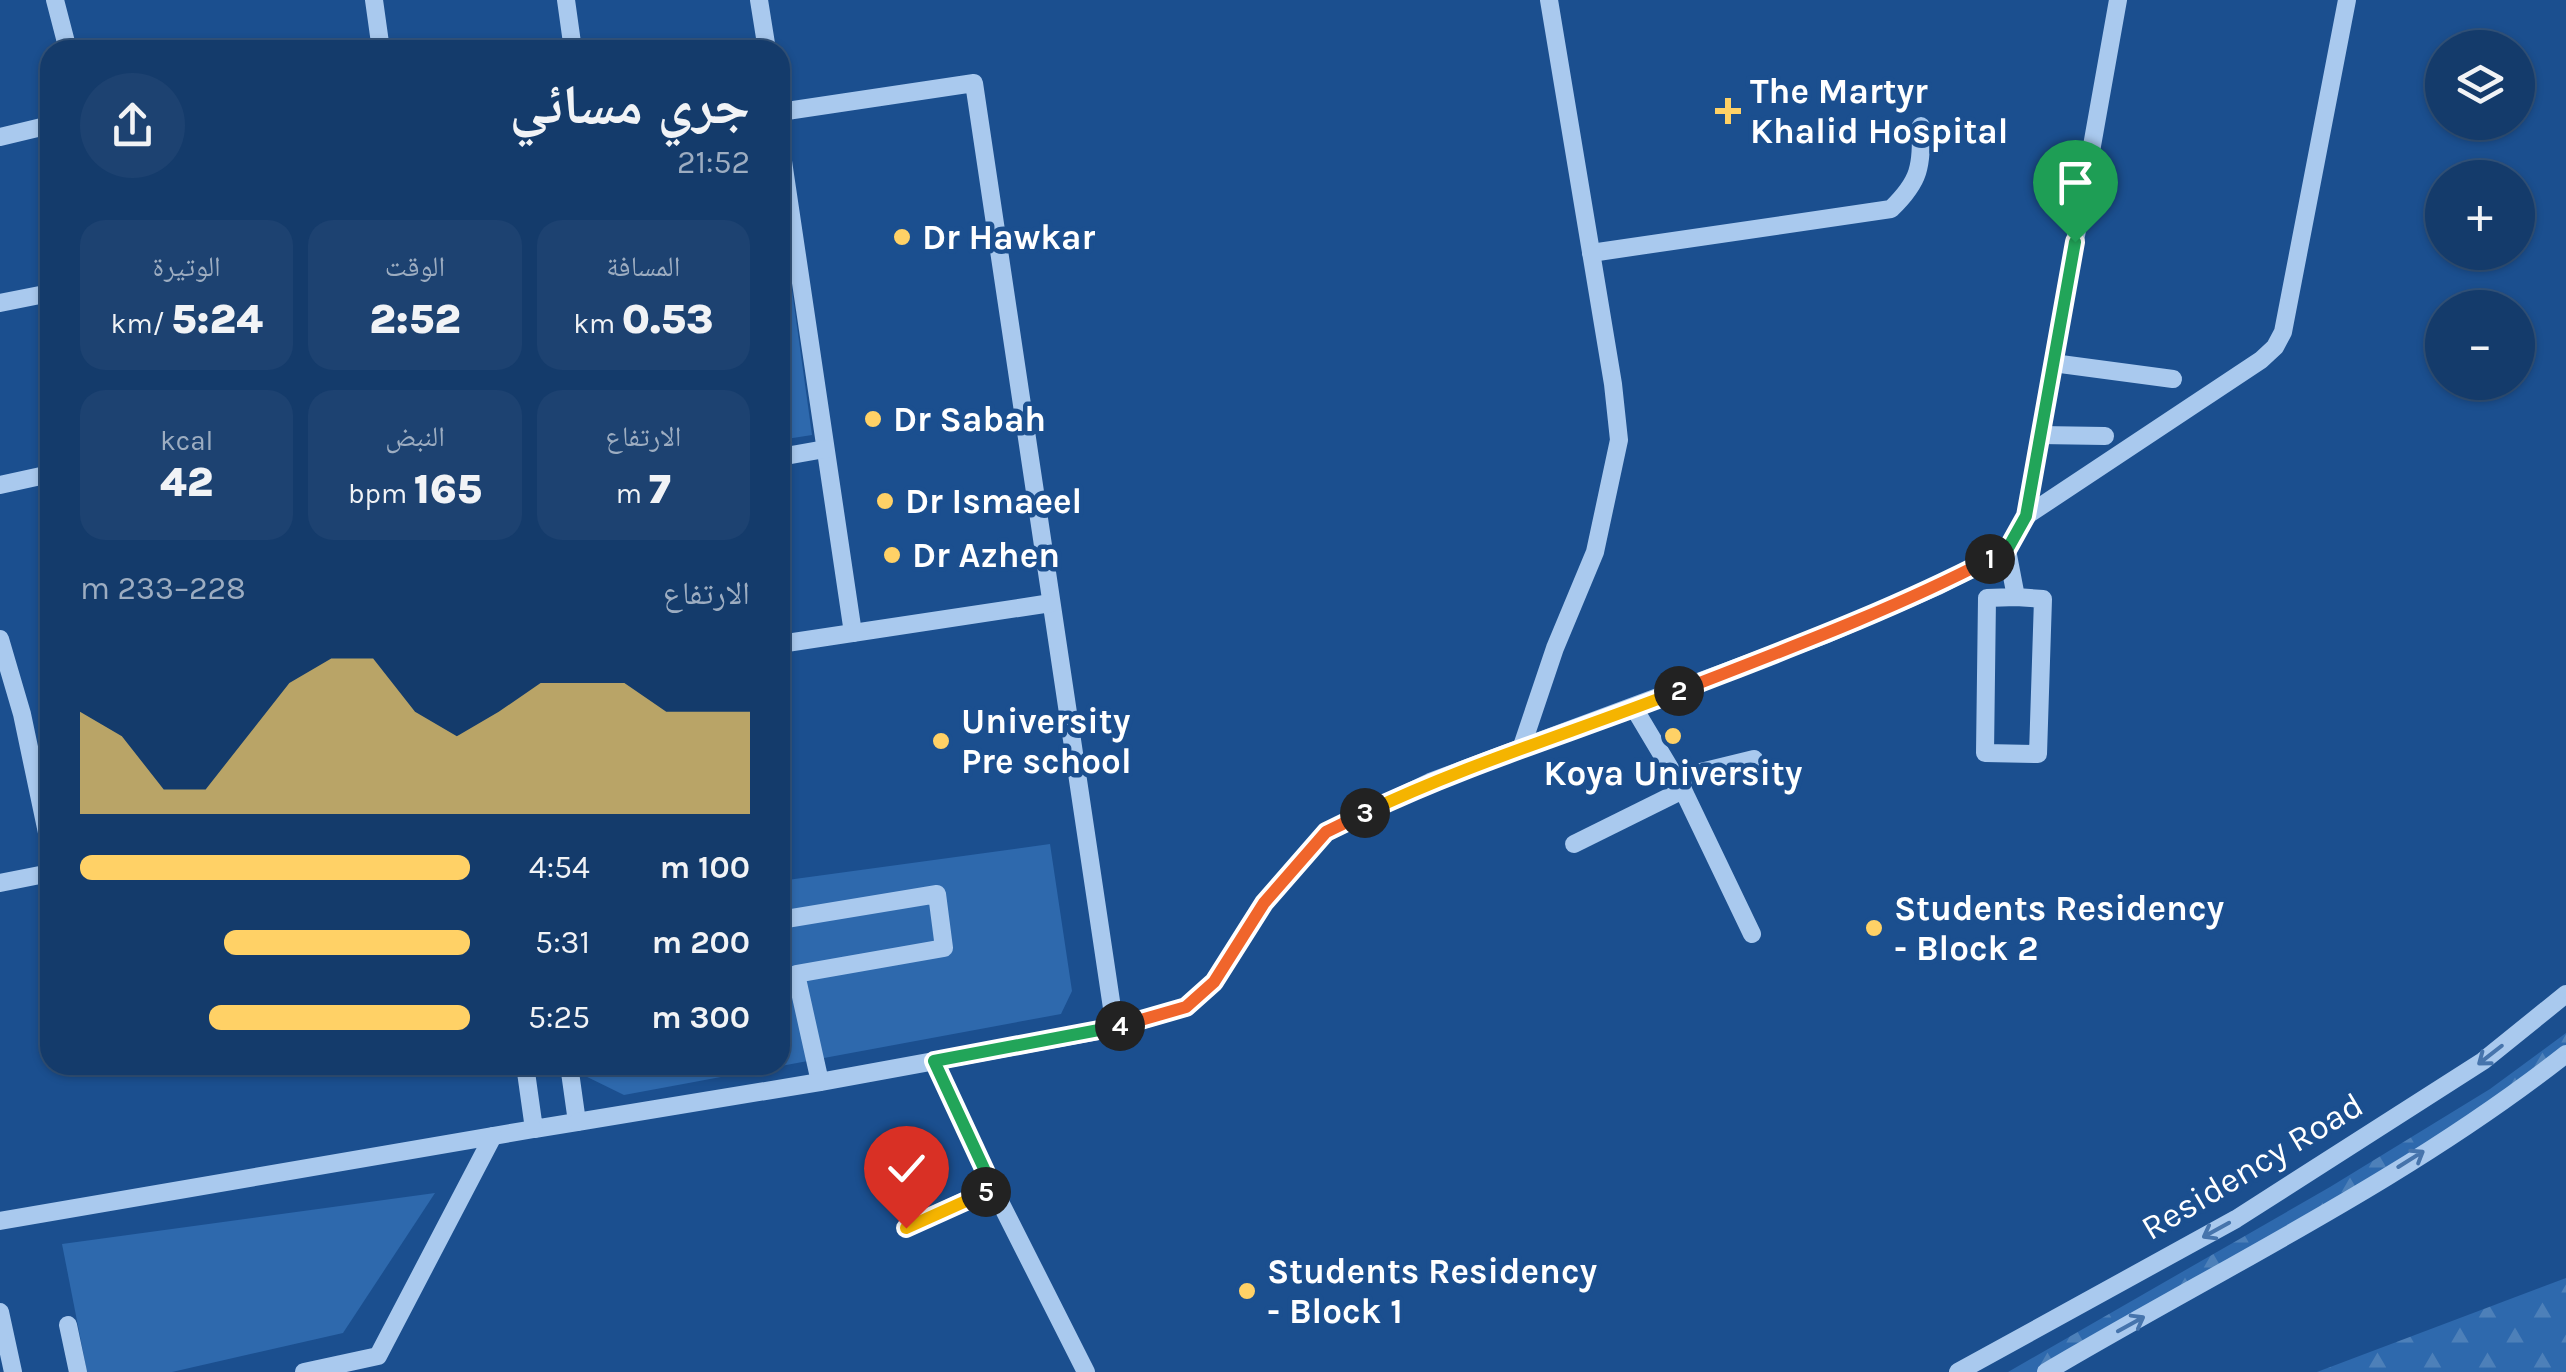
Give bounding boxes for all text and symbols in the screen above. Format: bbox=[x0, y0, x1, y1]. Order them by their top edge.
map controls bbox=[2425, 30, 2535, 400]
button: layers bbox=[2425, 30, 2535, 140]
place label: The Martyr Khalid Hospital bbox=[1750, 71, 2008, 152]
button: share bbox=[80, 73, 185, 178]
text: جري مسائي bbox=[510, 74, 750, 138]
marker: The Martyr Khalid Hospital bbox=[1715, 98, 1741, 124]
pin bbox=[2033, 140, 2118, 243]
text: 21:52 bbox=[677, 144, 750, 181]
icon: arrive bbox=[2048, 155, 2103, 210]
button: + bbox=[2425, 160, 2535, 270]
place label: Dr Hawkar bbox=[922, 217, 1095, 258]
marker: Dr Hawkar bbox=[891, 226, 913, 248]
text: الوتيرة bbox=[153, 250, 221, 283]
text: الوقت bbox=[385, 250, 445, 283]
text: المسافة bbox=[606, 250, 680, 283]
button: − bbox=[2425, 290, 2535, 400]
text: 5:24 bbox=[171, 294, 263, 344]
text: 2:52 bbox=[369, 294, 461, 344]
text: 0.53 bbox=[622, 294, 713, 344]
text: /km bbox=[111, 307, 171, 340]
text: km bbox=[573, 307, 622, 340]
place label: Dr Sabah bbox=[893, 399, 1046, 440]
marker: Dr Sabah bbox=[862, 408, 884, 430]
text: النبض bbox=[385, 420, 445, 453]
text: الارتفاع bbox=[605, 420, 682, 453]
text: kcal bbox=[160, 424, 213, 457]
text: 42 bbox=[160, 457, 213, 507]
text: 165 bbox=[414, 464, 482, 514]
text: 7 bbox=[649, 464, 671, 514]
text: bpm bbox=[348, 477, 414, 510]
text: m bbox=[616, 477, 649, 510]
place label: Dr Ismaeel bbox=[905, 481, 1082, 522]
marker: Dr Ismaeel bbox=[874, 490, 896, 512]
pin: 1 bbox=[1965, 534, 2015, 584]
place label: Dr Azhen bbox=[912, 535, 1060, 576]
text: 1 bbox=[1985, 542, 1995, 575]
marker: Dr Azhen bbox=[881, 544, 903, 566]
text: 228–233 m bbox=[80, 570, 246, 607]
text: الارتفاع bbox=[663, 575, 750, 612]
pin: 2 bbox=[1654, 666, 1704, 716]
text: 2 bbox=[1671, 674, 1687, 707]
place label: University Pre school bbox=[961, 701, 1132, 782]
marker: Koya University bbox=[1662, 725, 1684, 747]
marker: University Pre school bbox=[930, 730, 952, 752]
place label: Koya University bbox=[1544, 753, 1803, 795]
pin: 3 bbox=[1340, 788, 1390, 838]
text: 3 bbox=[1356, 796, 1374, 829]
text: 4:54 bbox=[529, 849, 590, 886]
text: 100 m bbox=[660, 849, 750, 886]
place label: Students Residency - Block 2 bbox=[1894, 888, 2224, 969]
marker: Students Residency - Block 2 bbox=[1863, 917, 1885, 939]
text: 5:31 bbox=[535, 924, 590, 961]
text: 200 m bbox=[652, 924, 750, 961]
text: 5:25 bbox=[528, 999, 590, 1036]
text: 300 m bbox=[651, 999, 750, 1036]
pin: 4 bbox=[1095, 1001, 1145, 1051]
text: 4 bbox=[1112, 1009, 1128, 1042]
one-way arrow bbox=[2477, 1044, 2504, 1065]
street label: Residency Road bbox=[2134, 1084, 2371, 1249]
pin bbox=[864, 1126, 949, 1229]
icon: check bbox=[879, 1141, 934, 1196]
one-way arrow bbox=[2396, 1149, 2425, 1170]
pin: 5 bbox=[961, 1167, 1011, 1217]
text: 5 bbox=[978, 1175, 994, 1208]
one-way arrow bbox=[2202, 1220, 2232, 1240]
place label: Students Residency - Block 1 bbox=[1267, 1251, 1597, 1332]
marker: Students Residency - Block 1 bbox=[1236, 1280, 1258, 1302]
one-way arrow bbox=[2115, 1313, 2145, 1333]

